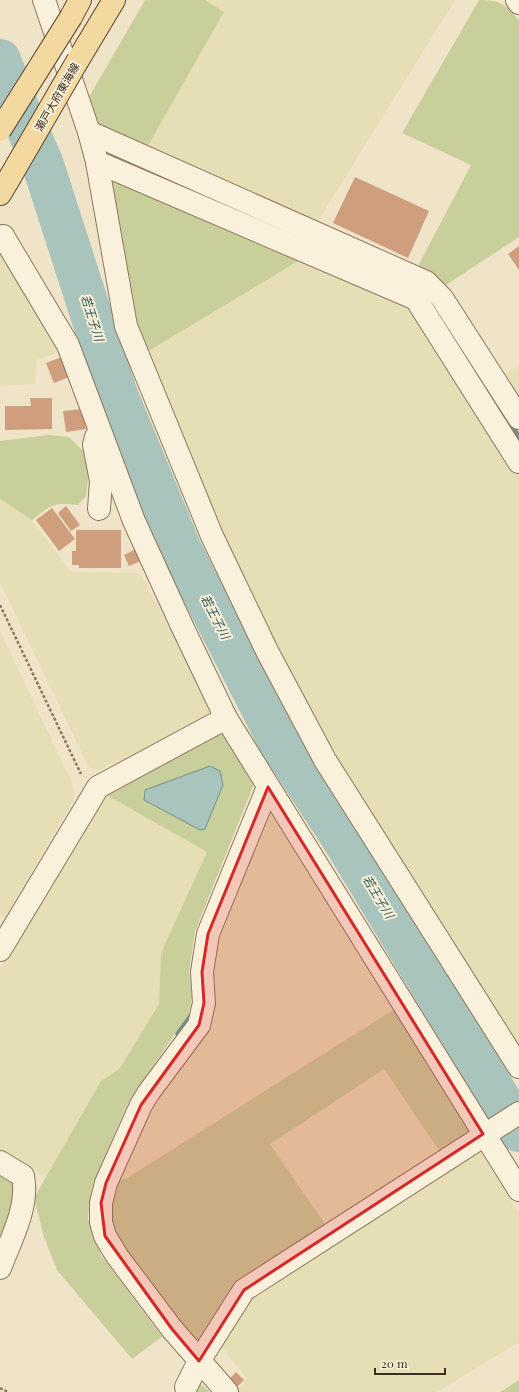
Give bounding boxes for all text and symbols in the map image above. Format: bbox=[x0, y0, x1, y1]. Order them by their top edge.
street label: 瀬戸大府東海線 bbox=[31, 60, 82, 134]
water label: 若王子川 bbox=[78, 292, 109, 345]
water label: 若王子川 bbox=[198, 592, 235, 643]
water label: 若王子川 bbox=[360, 872, 399, 923]
scale bar bbox=[375, 1350, 445, 1376]
text: 20 m bbox=[381, 1355, 408, 1371]

